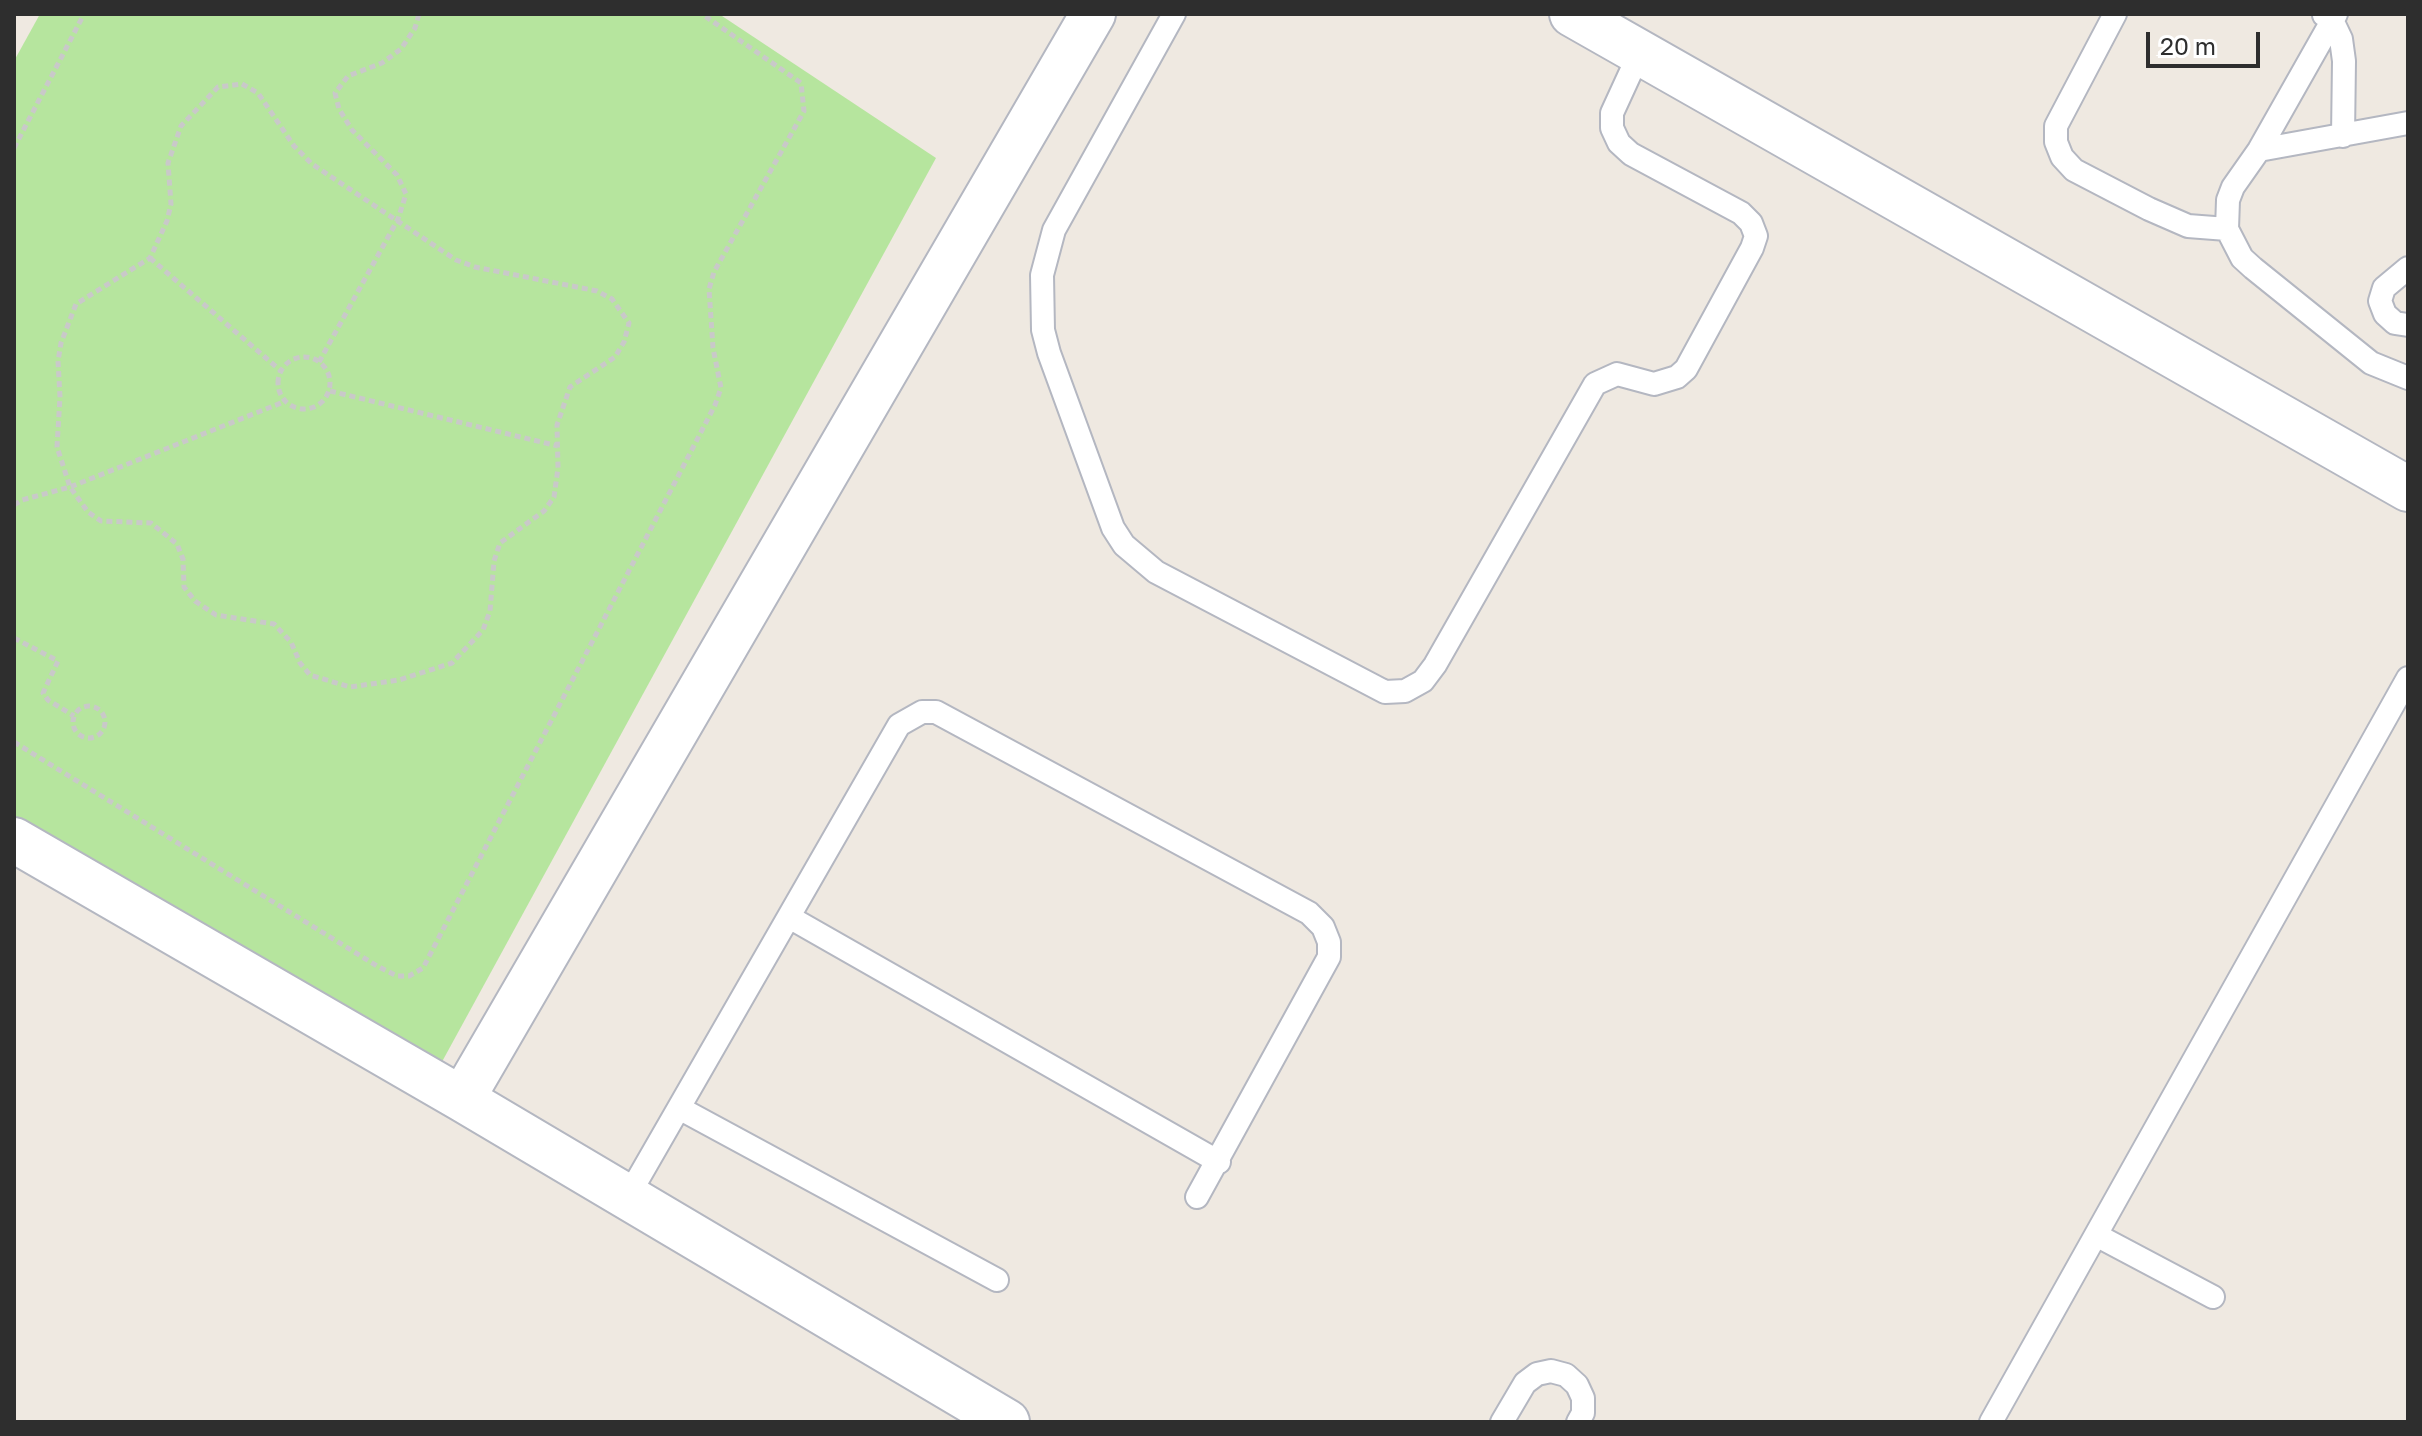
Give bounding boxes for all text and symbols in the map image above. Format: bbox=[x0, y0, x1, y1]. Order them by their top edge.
scale bar bbox=[2150, 16, 2264, 66]
text: 20 m bbox=[2160, 31, 2216, 60]

